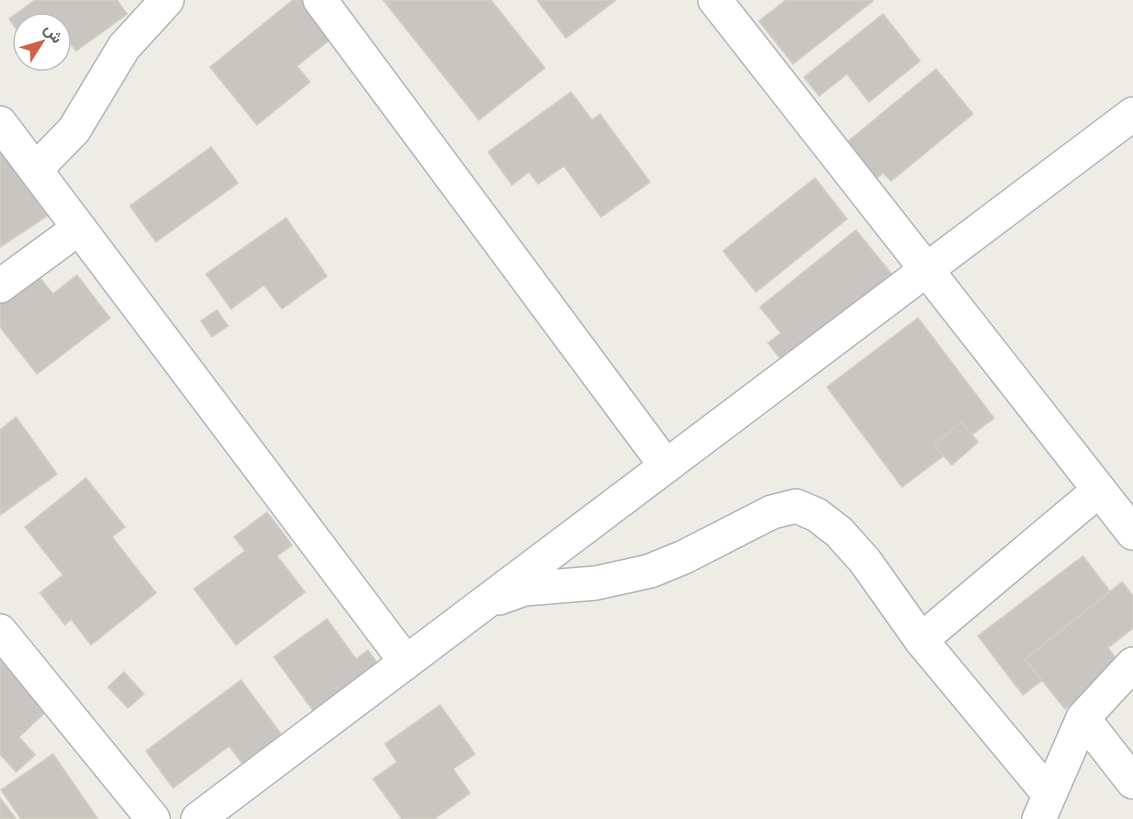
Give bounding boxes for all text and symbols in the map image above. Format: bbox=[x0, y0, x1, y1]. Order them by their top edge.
north arrow bbox=[12, 12, 72, 72]
text: ش bbox=[39, 20, 66, 47]

